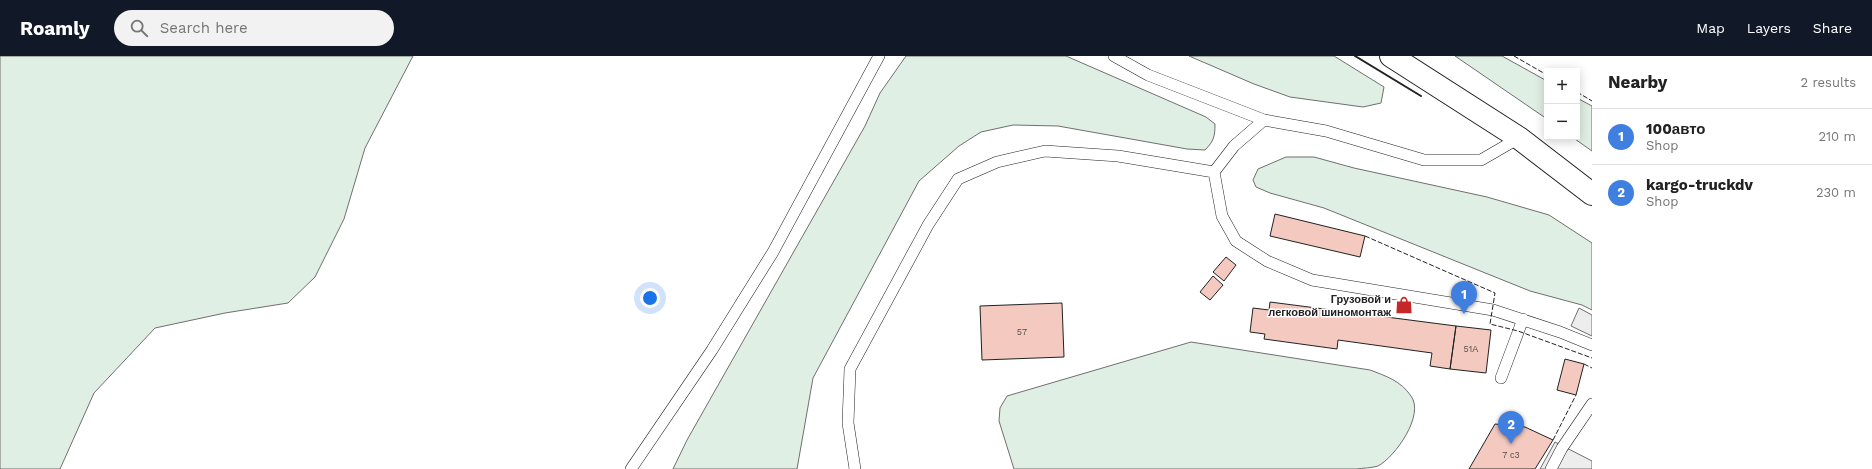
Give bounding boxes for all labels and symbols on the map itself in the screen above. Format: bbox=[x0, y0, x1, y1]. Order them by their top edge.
pin: 1 bbox=[1451, 281, 1477, 314]
your location bbox=[640, 288, 660, 308]
place label: Грузовой и легковой шиномонтаж bbox=[1268, 293, 1391, 319]
shop icon: Грузовой и легковой шиномонтаж bbox=[1394, 295, 1414, 315]
house number: 57 bbox=[1017, 327, 1027, 337]
house number: 51А bbox=[1464, 344, 1478, 354]
pin: 2 bbox=[1498, 411, 1524, 444]
house number: 7 с3 bbox=[1502, 450, 1520, 460]

